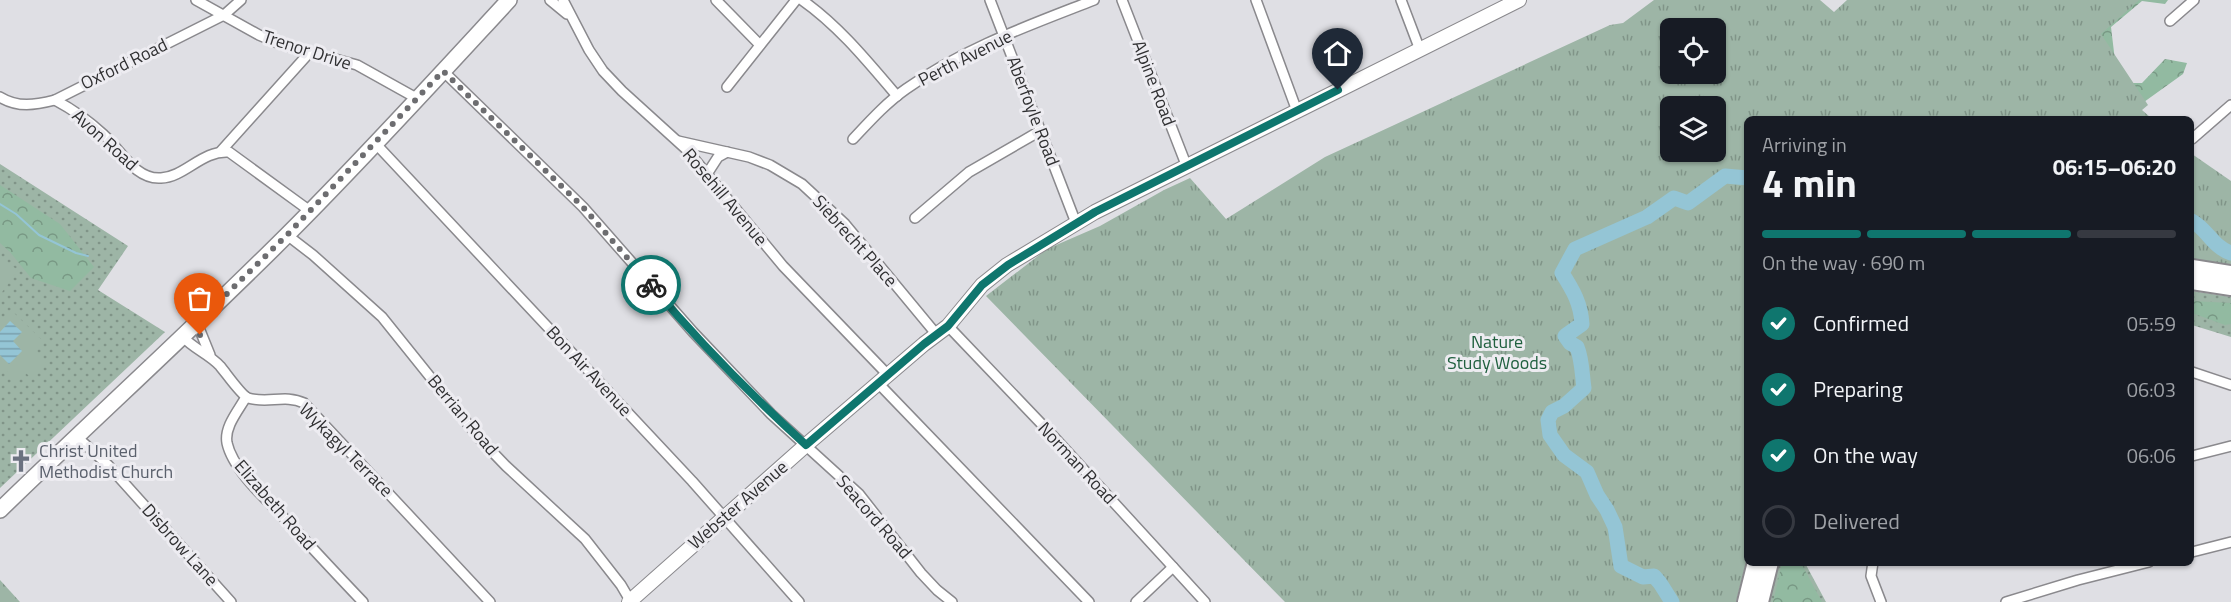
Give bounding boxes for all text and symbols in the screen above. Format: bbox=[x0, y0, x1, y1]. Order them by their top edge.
map controls bbox=[1660, 18, 1726, 162]
button: locate bbox=[1660, 18, 1726, 84]
street label: Perth Avenue bbox=[913, 22, 1016, 93]
street label: Trenor Drive bbox=[259, 23, 355, 77]
pin bbox=[1312, 28, 1363, 90]
street label: Oxford Road bbox=[76, 31, 172, 96]
street label: Alpine Road bbox=[1126, 36, 1183, 130]
icon: home bbox=[1321, 37, 1354, 70]
street label: Aberfoyle Road bbox=[1000, 52, 1067, 170]
button: layers bbox=[1660, 96, 1726, 162]
street label: Avon Road bbox=[66, 102, 144, 177]
text: Arriving in bbox=[1762, 129, 1847, 160]
street label: Rosehill Avenue bbox=[676, 142, 774, 251]
text: 06:15–06:20 bbox=[2053, 150, 2176, 184]
text: 4 min bbox=[1762, 153, 1857, 212]
street label: Siebrecht Place bbox=[807, 189, 904, 293]
text: On the way · 690 m bbox=[1762, 247, 1925, 278]
courier bbox=[621, 255, 681, 315]
icon: bike bbox=[635, 269, 668, 302]
pin bbox=[174, 273, 225, 335]
icon: bag bbox=[183, 282, 216, 315]
text: Confirmed bbox=[1813, 306, 1909, 340]
icon: check bbox=[1762, 307, 1795, 340]
text: 05:59 bbox=[2127, 308, 2176, 339]
street label: Bon Air Avenue bbox=[540, 319, 639, 422]
park label: Nature Study Woods bbox=[1447, 328, 1547, 376]
street label: Berrian Road bbox=[421, 368, 505, 461]
text: Preparing bbox=[1813, 372, 1903, 406]
icon: check bbox=[1762, 373, 1795, 406]
text: 06:03 bbox=[2127, 374, 2176, 405]
street label: Wykagyl Terrace bbox=[293, 396, 400, 503]
street label: Norman Road bbox=[1032, 415, 1123, 510]
place label: Christ United Methodist Church bbox=[39, 437, 173, 485]
text: On the way bbox=[1813, 438, 1918, 472]
icon: check bbox=[1762, 439, 1795, 472]
text: 06:06 bbox=[2127, 440, 2176, 471]
church icon: Christ United Methodist Church bbox=[8, 448, 34, 474]
street label: Elizabeth Road bbox=[228, 453, 323, 556]
street label: Webster Avenue bbox=[682, 454, 793, 556]
street label: Seacord Road bbox=[830, 469, 919, 565]
street label: Disbrow Lane bbox=[136, 497, 225, 592]
text: Delivered bbox=[1813, 504, 1900, 538]

